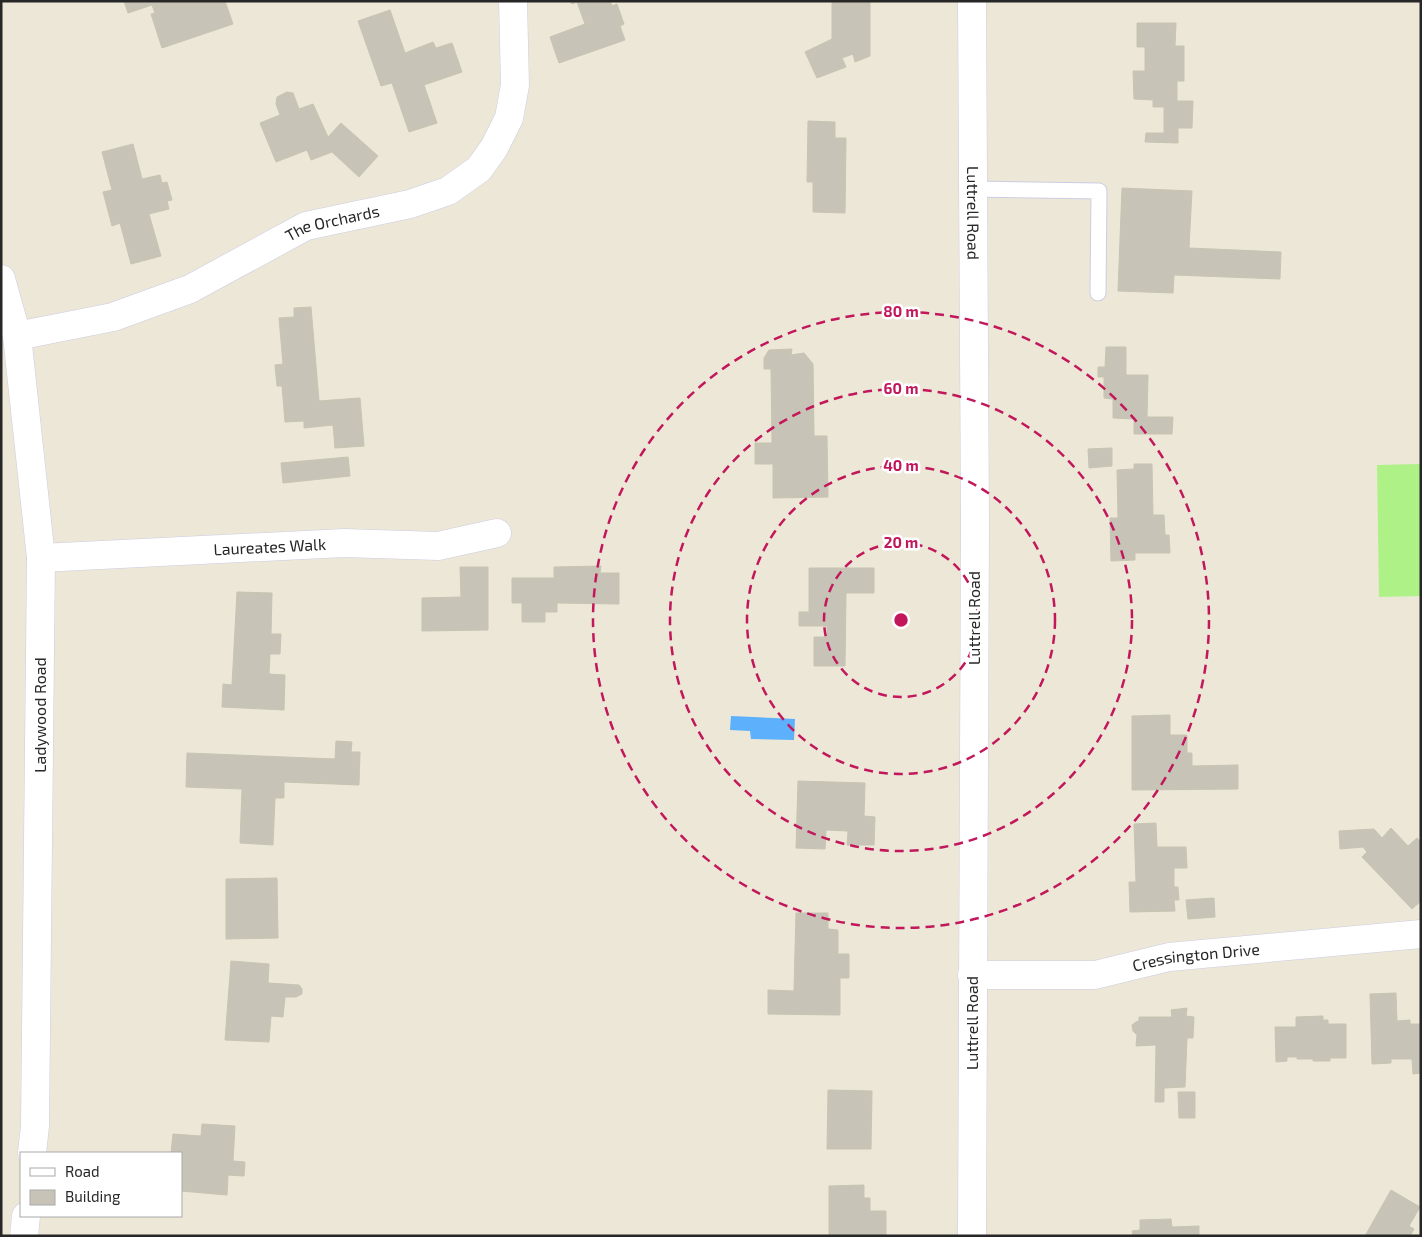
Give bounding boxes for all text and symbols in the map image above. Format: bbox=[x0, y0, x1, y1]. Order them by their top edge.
street label: Luttrell Road bbox=[964, 166, 983, 260]
street label: The Orchards bbox=[282, 201, 381, 245]
text: 80 m bbox=[883, 302, 919, 320]
text: 60 m bbox=[884, 379, 918, 397]
text: 40 m bbox=[883, 456, 919, 474]
text: 20 m bbox=[884, 533, 918, 551]
street label: Laureates Walk bbox=[213, 534, 326, 558]
street label: Luttrell Road bbox=[964, 571, 983, 665]
centre of rings bbox=[892, 611, 910, 629]
street label: Ladywood Road bbox=[30, 657, 49, 773]
street label: Cressington Drive bbox=[1130, 939, 1261, 975]
street label: Luttrell Road bbox=[962, 976, 981, 1070]
legend bbox=[20, 1152, 182, 1217]
text: Road bbox=[65, 1162, 100, 1180]
text: Building bbox=[65, 1187, 121, 1205]

